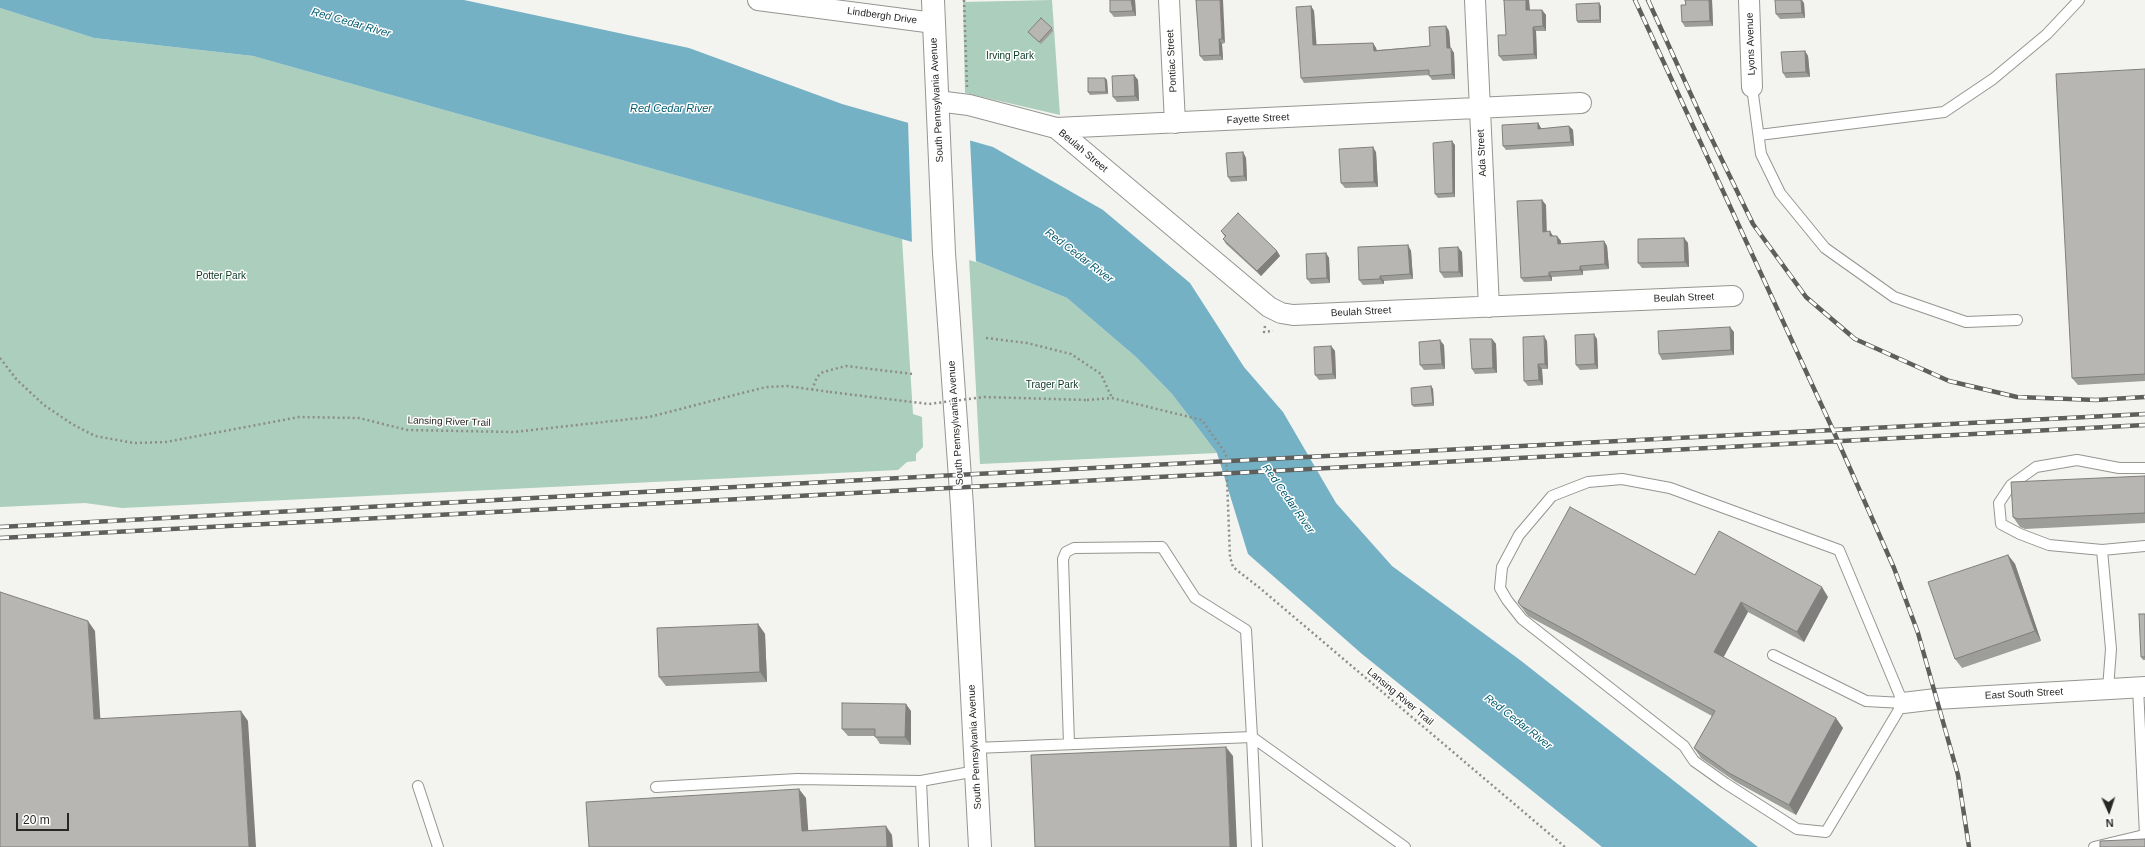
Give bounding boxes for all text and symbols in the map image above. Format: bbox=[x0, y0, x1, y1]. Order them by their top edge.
water label: Red Cedar River bbox=[310, 5, 392, 41]
street label: Lindbergh Drive bbox=[846, 5, 918, 27]
street label: Lyons Avenue bbox=[1744, 12, 1758, 76]
street label: Pontiac Street bbox=[1164, 29, 1180, 93]
street label: South Pennsylvania Avenue bbox=[928, 37, 946, 163]
park label: Irving Park bbox=[986, 50, 1034, 62]
water label: Red Cedar River bbox=[630, 102, 712, 116]
street label: Fayette Street bbox=[1226, 111, 1290, 127]
street label: Beulah Street bbox=[1056, 127, 1110, 175]
street label: Ada Street bbox=[1475, 129, 1489, 177]
water label: Red Cedar River bbox=[1042, 226, 1116, 286]
park label: Potter Park bbox=[196, 270, 246, 282]
street label: Beulah Street bbox=[1654, 291, 1714, 305]
street label: Beulah Street bbox=[1330, 304, 1392, 320]
street label: South Pennsylvania Avenue bbox=[946, 360, 966, 486]
park label: Trager Park bbox=[1026, 379, 1078, 391]
street label: Lansing River Trail bbox=[407, 415, 491, 429]
water label: Red Cedar River bbox=[1259, 462, 1317, 536]
street label: Lansing River Trail bbox=[1364, 666, 1436, 728]
street label: South Pennsylvania Avenue bbox=[966, 684, 984, 810]
street label: East South Street bbox=[1985, 686, 2063, 702]
water label: Red Cedar River bbox=[1482, 692, 1554, 752]
north arrow bbox=[2089, 791, 2129, 831]
scale bar bbox=[18, 805, 71, 831]
text: 20 m bbox=[23, 813, 50, 827]
text: N bbox=[2105, 817, 2114, 829]

